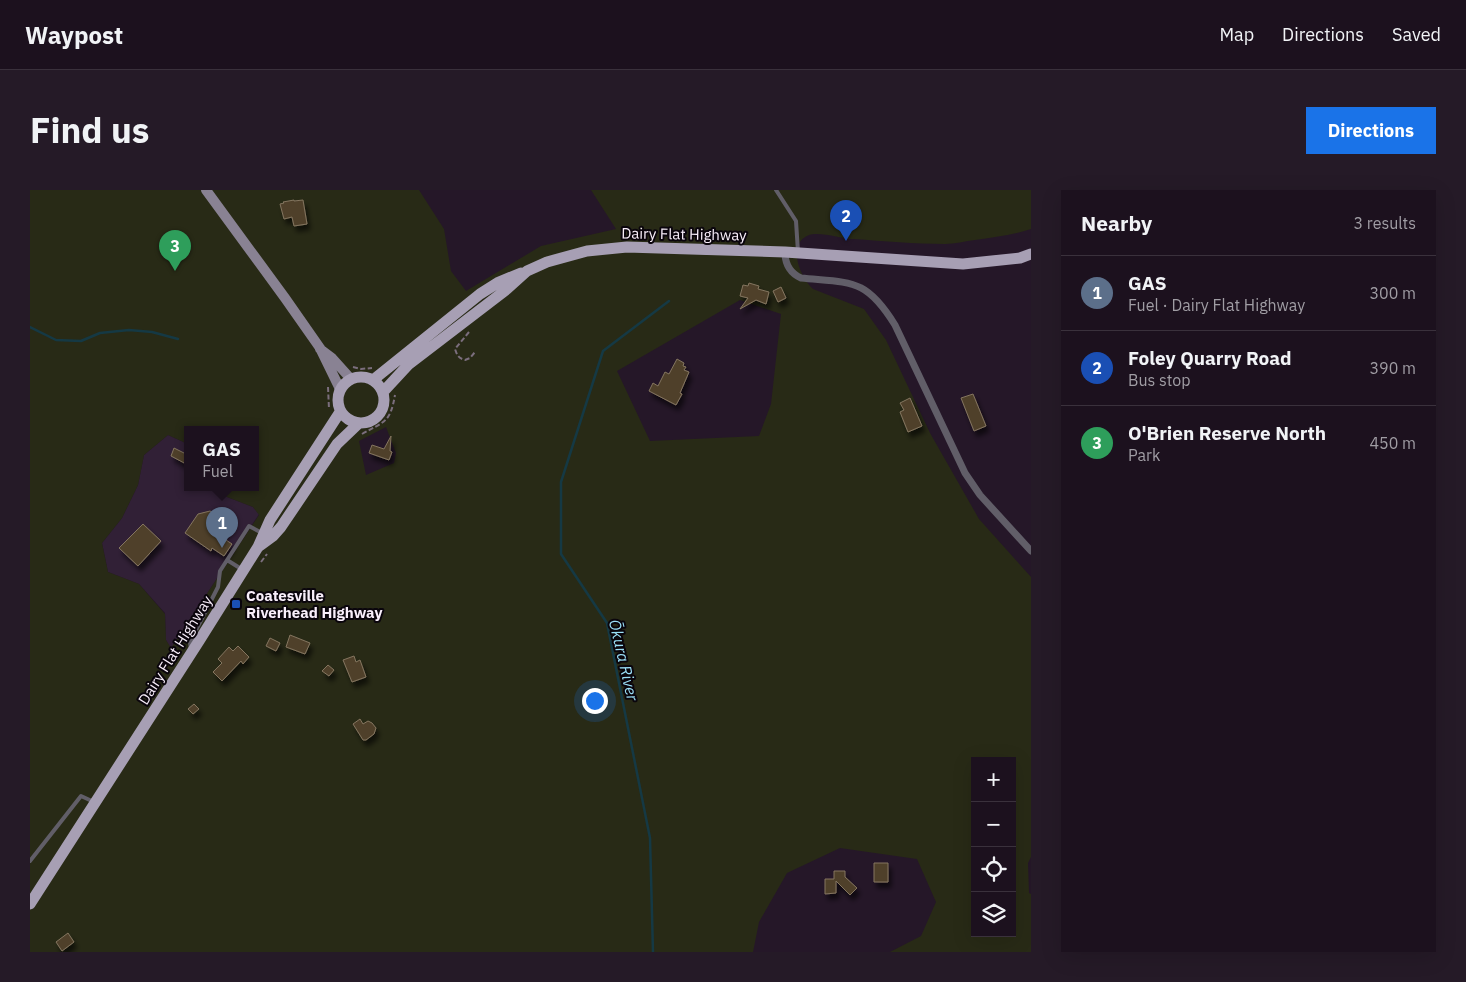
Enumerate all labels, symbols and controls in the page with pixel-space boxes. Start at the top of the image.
text: Waypost [25,19,123,51]
text: Map [1219,23,1254,46]
text: Directions [1282,23,1364,46]
text: Saved [1392,23,1441,46]
text: Find us [30,107,149,153]
button: Directions [1306,107,1436,154]
pin: 2 [830,200,862,241]
text: Nearby [1081,209,1152,237]
text: 3 results [1353,213,1416,233]
street label: Dairy Flat Highway [621,223,747,245]
pin: 3 [159,230,191,271]
text: GAS [1128,271,1167,295]
text: 1 [1092,283,1102,303]
text: 300 m [1369,283,1416,303]
text: Fuel · Dairy Flat Highway [1128,295,1305,315]
text: Foley Quarry Road [1128,346,1292,370]
text: 2 [1092,358,1102,378]
text: 390 m [1369,358,1416,378]
text: Bus stop [1128,370,1191,390]
text: O'Brien Reserve North [1128,421,1326,445]
popup [184,426,259,491]
text: 3 [1092,433,1102,453]
text: 450 m [1369,433,1416,453]
text: GAS [202,437,241,461]
text: Park [1128,445,1160,465]
text: Fuel [202,461,233,481]
pin: 1 [206,507,238,548]
place label: Coatesville Riverhead Highway [246,586,383,622]
street label: Dairy Flat Highway [134,591,217,708]
marker: Coatesville Riverhead Highway [230,598,242,610]
water label: Ōkura River [605,617,643,704]
your location [582,688,608,714]
map controls [971,757,1016,937]
button: + [971,757,1016,802]
button: − [971,802,1016,847]
button: locate [971,847,1016,892]
button: layers [971,892,1016,937]

